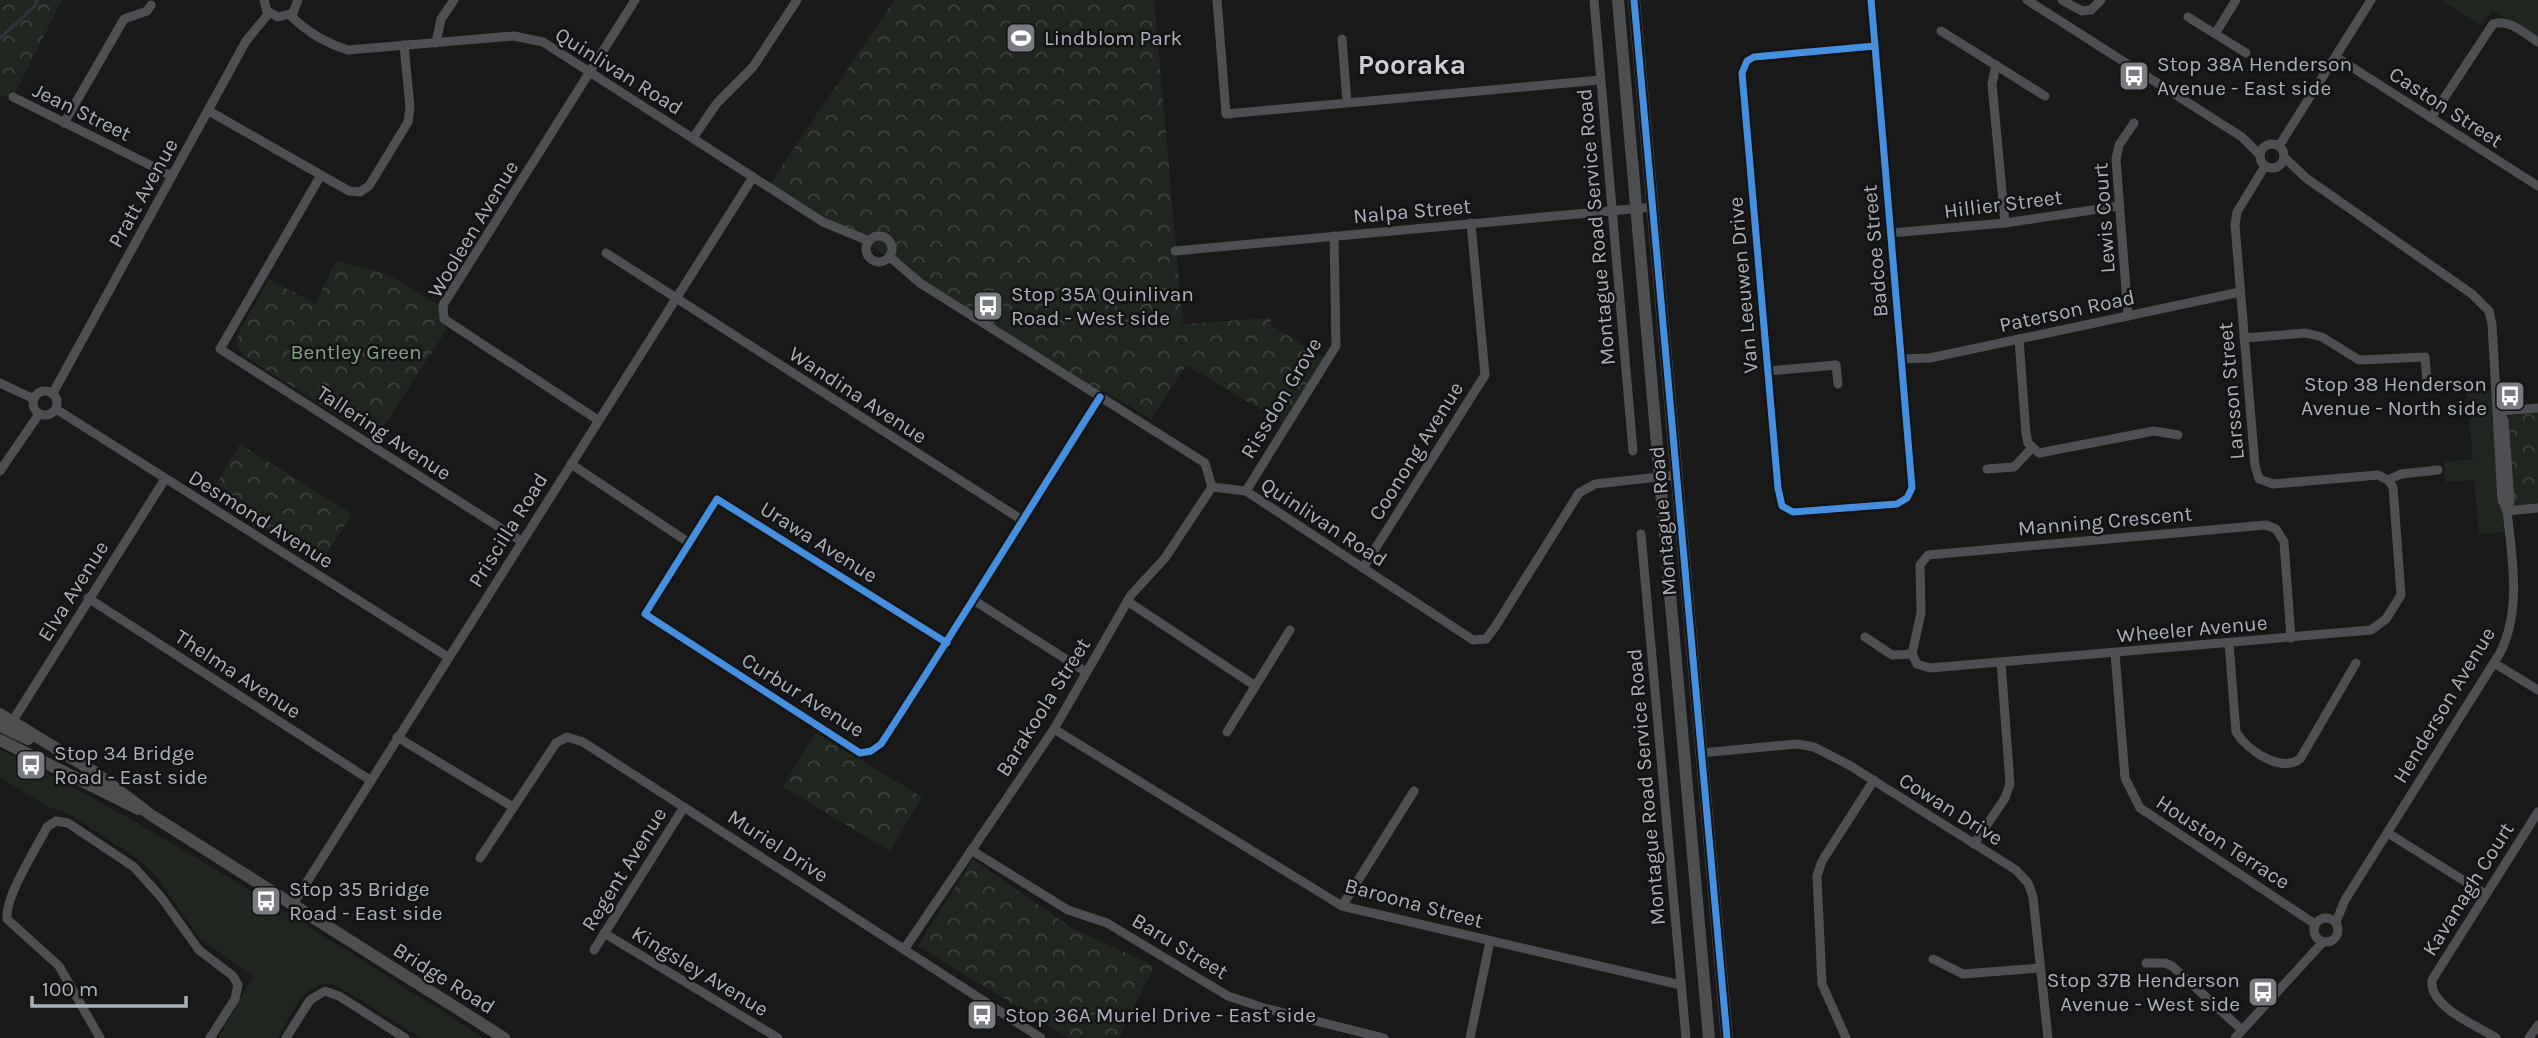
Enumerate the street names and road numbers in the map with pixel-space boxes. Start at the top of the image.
street label: Quinlivan Road [551,22,687,120]
street label: Caston Street [2385,61,2507,153]
street label: Jean Street [29,78,135,146]
street label: Montague Road Service Road [1572,88,1620,366]
street label: Pratt Avenue [103,134,183,252]
street label: Wooleen Avenue [423,156,523,302]
street label: Lewis Court [2088,162,2120,274]
street label: Badcoe Street [1857,184,1893,318]
street label: Hillier Street [1942,185,2064,223]
street label: Nalpa Street [1352,194,1472,228]
street label: Van Leeuwen Drive [1723,196,1763,374]
street label: Paterson Road [1997,285,2137,337]
street label: Larsson Street [2213,321,2249,461]
street label: Rissdon Grove [1236,333,1326,463]
street label: Wandina Avenue [785,342,931,448]
street label: Coonong Avenue [1364,377,1468,525]
street label: Tallering Avenue [312,381,456,485]
street label: Montague Road [1645,445,1681,597]
street label: Desmond Avenue [184,465,338,573]
street label: Priscilla Road [463,468,553,592]
street label: Quinlivan Road [1256,472,1392,572]
street label: Urawa Avenue [756,496,882,588]
street label: Manning Crescent [2017,501,2193,541]
street label: Elva Avenue [33,536,113,646]
street label: Wheeler Avenue [2116,610,2268,648]
street label: Henderson Avenue [2388,623,2500,787]
street label: Thelma Avenue [171,624,305,724]
street label: Barakoola Street [991,633,1095,781]
street label: Curbur Avenue [737,648,869,742]
street label: Montague Road Service Road [1622,648,1670,926]
street label: Cowan Drive [1895,768,2007,850]
street label: Houston Terrace [2152,790,2294,894]
street label: Regent Avenue [576,803,672,935]
street label: Muriel Drive [723,805,833,887]
street label: Kavanagh Court [2417,818,2519,960]
street label: Baroona Street [1342,873,1486,933]
street label: Baru Street [1128,908,1232,984]
street label: Kingsley Avenue [627,921,773,1021]
street label: Bridge Road [389,937,499,1019]

